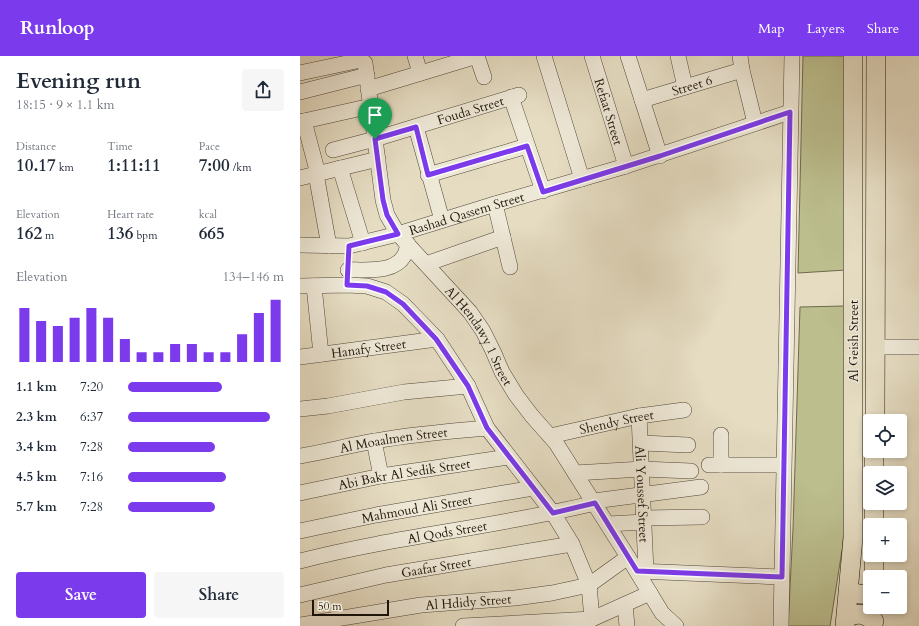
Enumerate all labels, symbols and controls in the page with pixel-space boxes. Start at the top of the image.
text: Runloop [20,15,94,41]
text: Map [758,19,785,38]
text: Layers [807,19,845,38]
text: Share [867,19,899,38]
text: Evening run [16,66,141,96]
button: share [242,69,284,111]
street label: Street 6 [670,71,715,101]
street label: Refaat Street [589,76,627,147]
street label: Fouda Street [435,92,506,130]
text: 18:15 · 9 × 1.1 km [16,96,115,114]
pin [358,98,392,139]
icon: arrive [364,104,386,126]
text: Distance [16,139,56,154]
text: Time [107,139,133,154]
text: Pace [199,139,220,154]
text: 10.17 [16,154,56,177]
text: 1:11:11 [107,154,161,177]
text: 7:00 [199,154,230,177]
text: km [56,160,74,175]
text: /km [230,160,251,175]
street label: Rashad Qassem Street [407,188,526,240]
text: Elevation [16,207,60,222]
text: Heart rate [107,207,154,222]
text: kcal [199,207,217,222]
text: 162 [16,222,42,245]
text: 136 [107,222,133,245]
text: 665 [199,222,225,245]
text: m [42,228,54,243]
text: bpm [133,228,157,243]
text: Elevation [16,268,68,286]
text: 134–146 m [222,268,284,286]
street label: Al Hendawy 1 Street [440,283,516,389]
street label: Al Geish Street [845,300,863,382]
street label: Hanafy Street [330,335,407,363]
text: 1.1 km [16,378,57,396]
text: 7:20 [80,378,103,396]
street label: Shendy Street [578,406,655,439]
text: 2.3 km [16,408,57,426]
text: 6:37 [80,408,103,426]
map controls [863,414,907,614]
button: locate [863,414,907,458]
street label: Al Moaalmen Street [338,423,448,458]
text: 3.4 km [16,438,57,456]
text: 7:28 [80,438,103,456]
street label: Ali Youssef Street [630,445,653,543]
street label: Abi Bakr Al Sedik Street [337,455,472,495]
button: layers [863,466,907,510]
text: 4.5 km [16,468,57,486]
text: 7:16 [80,468,103,486]
street label: Mahmoud Ali Street [360,491,473,528]
text: 5.7 km [16,498,57,516]
text: 7:28 [80,498,103,516]
street label: Al Qods Street [406,517,488,548]
button: + [863,518,907,562]
street label: Gaafar Street [400,553,473,582]
button: − [863,570,907,614]
button: Save [16,572,146,618]
button: Share [154,572,284,618]
street label: Al Hdidy Street [425,590,512,615]
scale bar [312,598,389,617]
text: 50 m [318,599,342,614]

